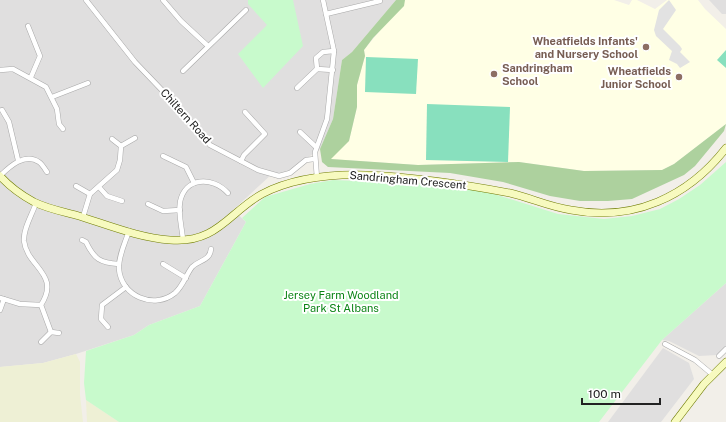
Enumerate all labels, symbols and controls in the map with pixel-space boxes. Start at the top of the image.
place label: Wheatfields Infants' and Nursery School [532,35,638,60]
marker: Wheatfields Infants' and Nursery School [641,42,651,52]
place label: Sandringham School [502,62,573,87]
place label: Wheatfields Junior School [601,65,671,90]
marker: Sandringham School [489,69,499,79]
marker: Wheatfields Junior School [674,72,684,82]
street label: Chiltern Road [158,86,214,146]
street label: Sandringham Crescent [349,169,467,191]
park label: Jersey Farm Woodland Park St Albans [283,289,399,314]
scale bar [582,380,660,406]
text: 100 m [588,387,621,401]

